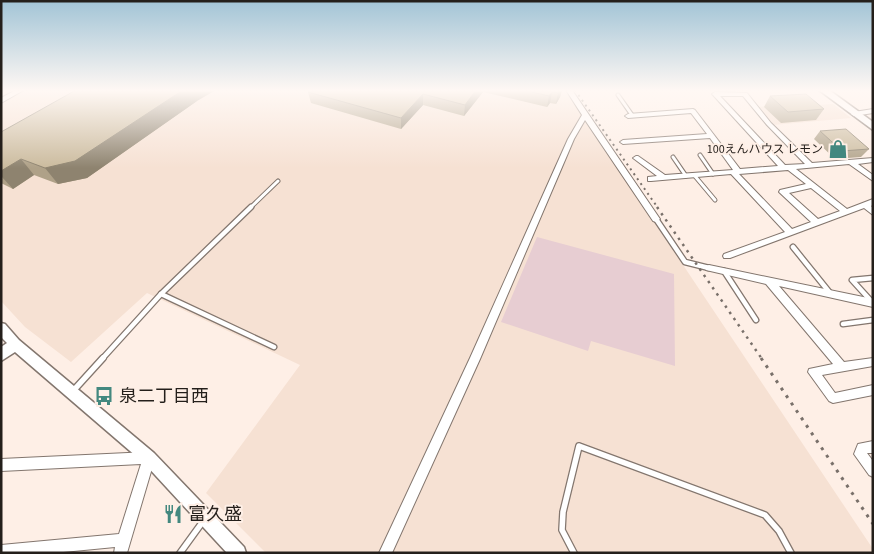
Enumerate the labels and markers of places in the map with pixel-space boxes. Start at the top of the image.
shop icon: 100えんハウス レモン [827,138,849,160]
place label: 100えんハウス レモン [707,141,823,158]
place label: 泉二丁目西 [119,384,209,409]
bus stop icon: 泉二丁目西 [93,385,115,407]
place label: 富久盛 [188,502,242,527]
restaurant icon: 富久盛 [162,503,184,525]

